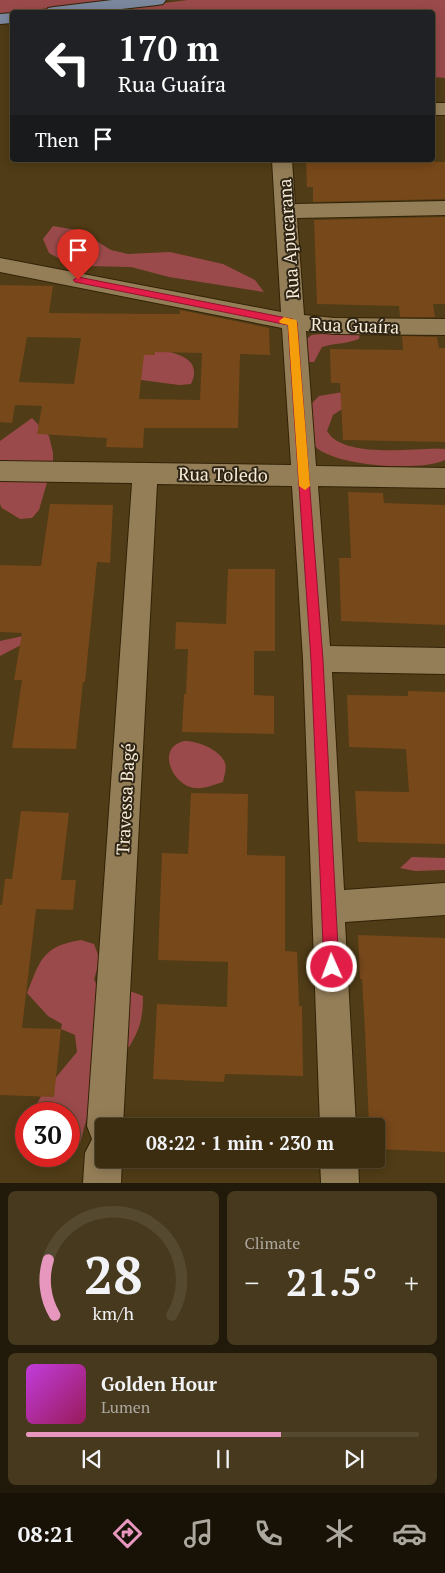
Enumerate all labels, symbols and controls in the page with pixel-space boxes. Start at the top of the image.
text: 170 m [118,25,219,71]
icon: left [35,30,100,95]
text: Rua Guaíra [118,69,226,98]
icon: arrive [89,125,117,153]
text: Then [35,127,79,152]
street label: Rua Apucarana [272,178,304,300]
pin [57,229,99,280]
icon: arrive [64,236,92,264]
street label: Rua Guaíra [310,311,400,339]
street label: Rua Toledo [178,461,268,487]
street label: Travessa Bagé [110,742,140,856]
position arrow [305,940,357,992]
speed limit sign: 30 [15,1102,80,1167]
text: 08:22 · 1 min · 230 m [146,1130,334,1155]
text: Climate [245,1232,300,1254]
text: 28 [84,1240,143,1309]
text: 21.5° [286,1257,377,1307]
text: − [245,1264,259,1301]
text: + [404,1264,419,1301]
text: km/h [93,1301,134,1325]
text: Golden Hour [101,1371,217,1396]
text: Lumen [101,1396,150,1418]
icon: previous [78,1445,106,1473]
icon: pause [209,1445,237,1473]
icon: next [340,1445,368,1473]
icon: directions [110,1516,145,1551]
icon: music [181,1516,216,1551]
icon: phone [251,1516,286,1551]
icon: climate [322,1516,357,1551]
icon: car [392,1516,427,1551]
text: 08:21 [18,1519,75,1548]

